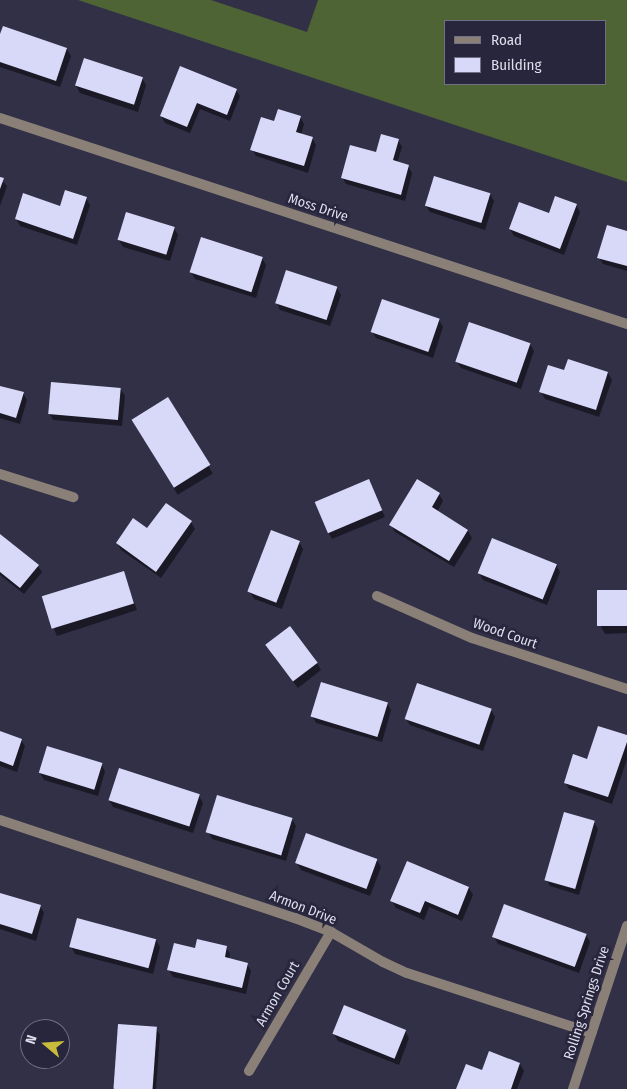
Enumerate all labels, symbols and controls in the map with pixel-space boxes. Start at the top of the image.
legend [444,20,607,85]
text: Road [491,31,522,49]
text: Building [491,56,542,74]
street label: Moss Drive [286,190,350,226]
street label: Wood Court [471,615,539,653]
street label: Armon Drive [267,887,339,929]
street label: Rolling Springs Drive [561,944,613,1062]
street label: Armon Court [253,959,303,1029]
north arrow [20,1019,70,1069]
text: N [22,1033,41,1046]

